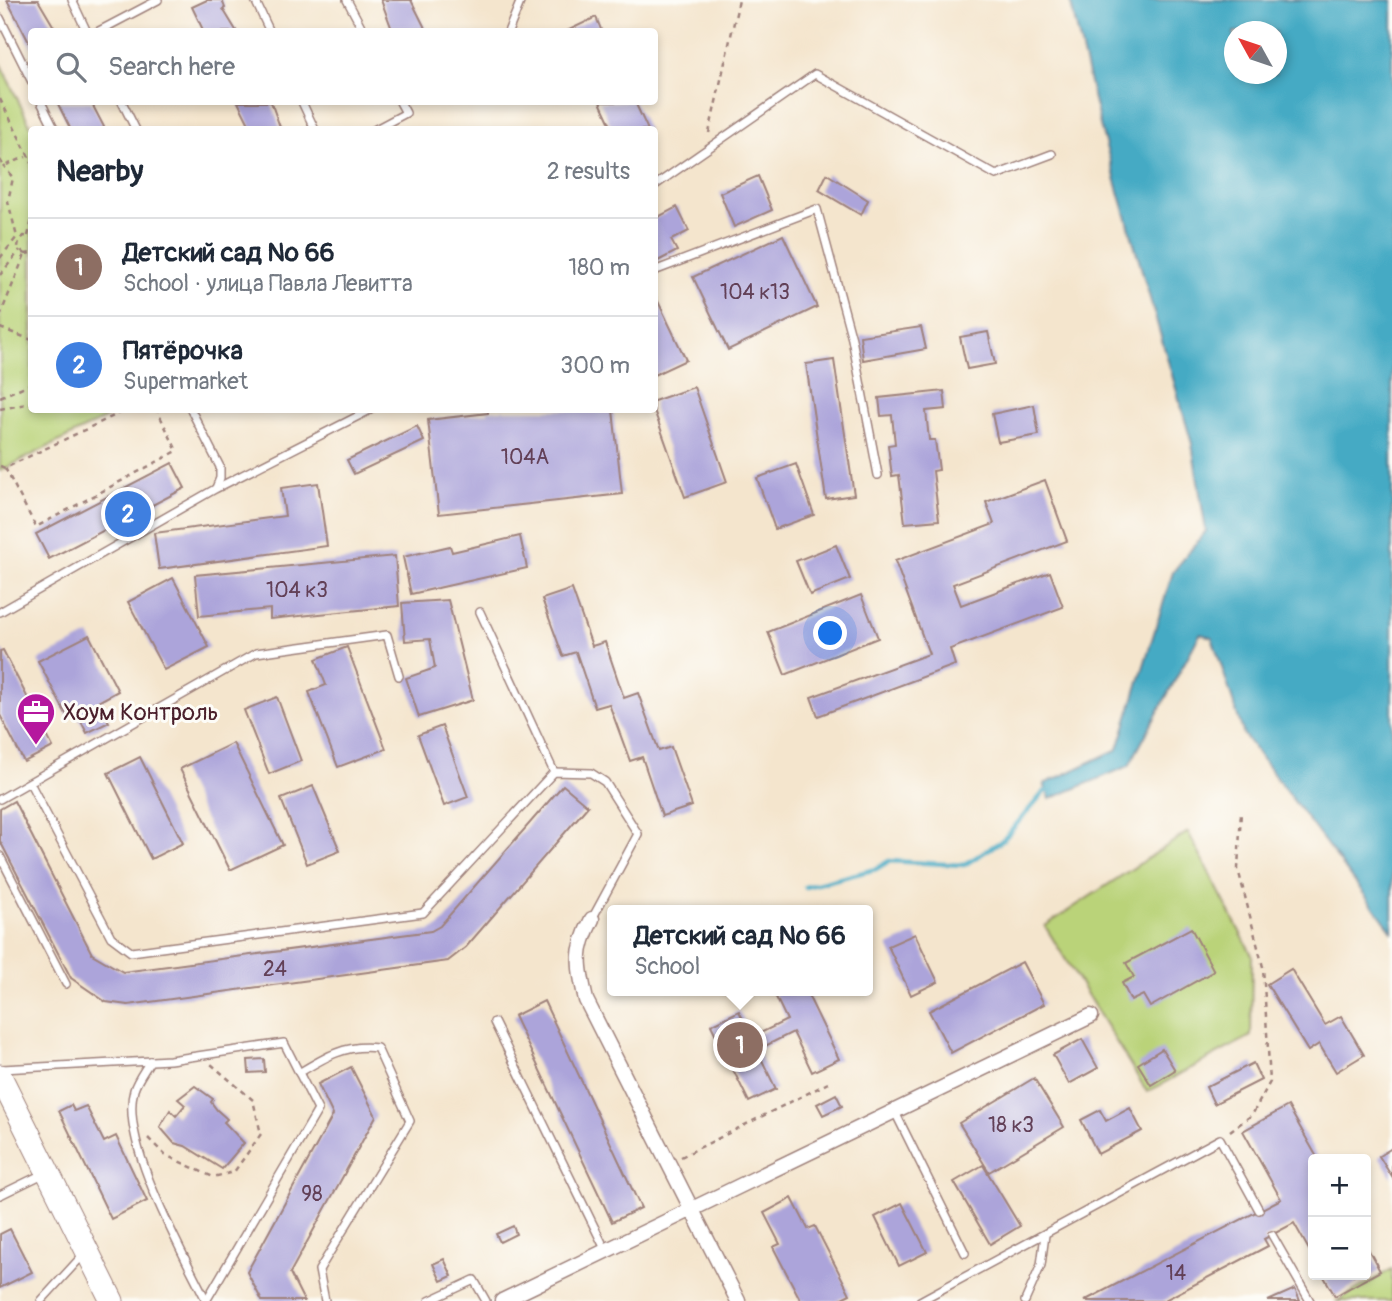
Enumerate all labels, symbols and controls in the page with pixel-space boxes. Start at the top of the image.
north arrow [1224,21,1287,84]
search box [28,28,658,105]
icon: search [52,48,90,86]
text: Search here [108,51,235,83]
text: Nearby [56,153,143,190]
text: 2 results [547,157,630,186]
text: Детский сад № 66 [123,237,335,269]
text: 1 [75,253,84,282]
text: 180 m [568,253,630,282]
text: School · улица Павла Левитта [123,269,413,298]
house number: 104 к13 [720,279,790,306]
text: Пятёрочка [123,335,243,367]
text: 2 [73,351,85,380]
text: 300 m [560,351,630,380]
text: Supermarket [123,367,248,396]
house number: 104А [501,444,549,471]
pin: 2 [105,488,151,540]
house number: 104 к3 [266,577,328,604]
your location [813,616,847,650]
office icon: Хоум Контроль [15,691,57,746]
place label: Хоум Контроль [63,698,219,727]
popup [607,905,873,996]
text: Детский сад № 66 [634,920,846,952]
text: School [634,952,700,981]
house number: 24 [263,956,287,983]
pin: 1 [717,1019,763,1071]
house number: 18 к3 [988,1112,1034,1139]
map controls [1308,1154,1371,1280]
button: + [1308,1154,1371,1217]
house number: 98 [301,1181,323,1208]
button: − [1308,1217,1371,1280]
house number: 14 [1166,1260,1186,1287]

